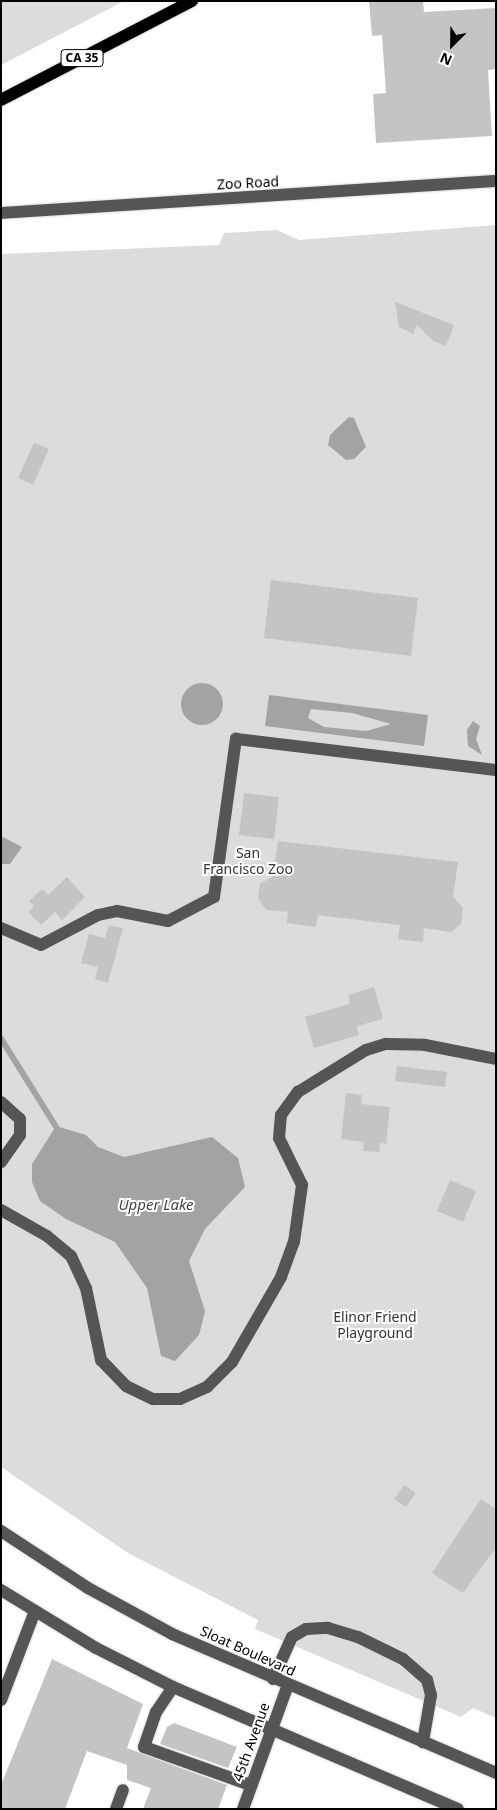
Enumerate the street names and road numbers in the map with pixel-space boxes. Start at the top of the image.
road number: CA 35 [59,48,104,68]
street label: Zoo Road [216,173,280,193]
street label: Sloat Boulevard [198,1622,298,1680]
street label: 45th Avenue [229,1700,273,1784]

